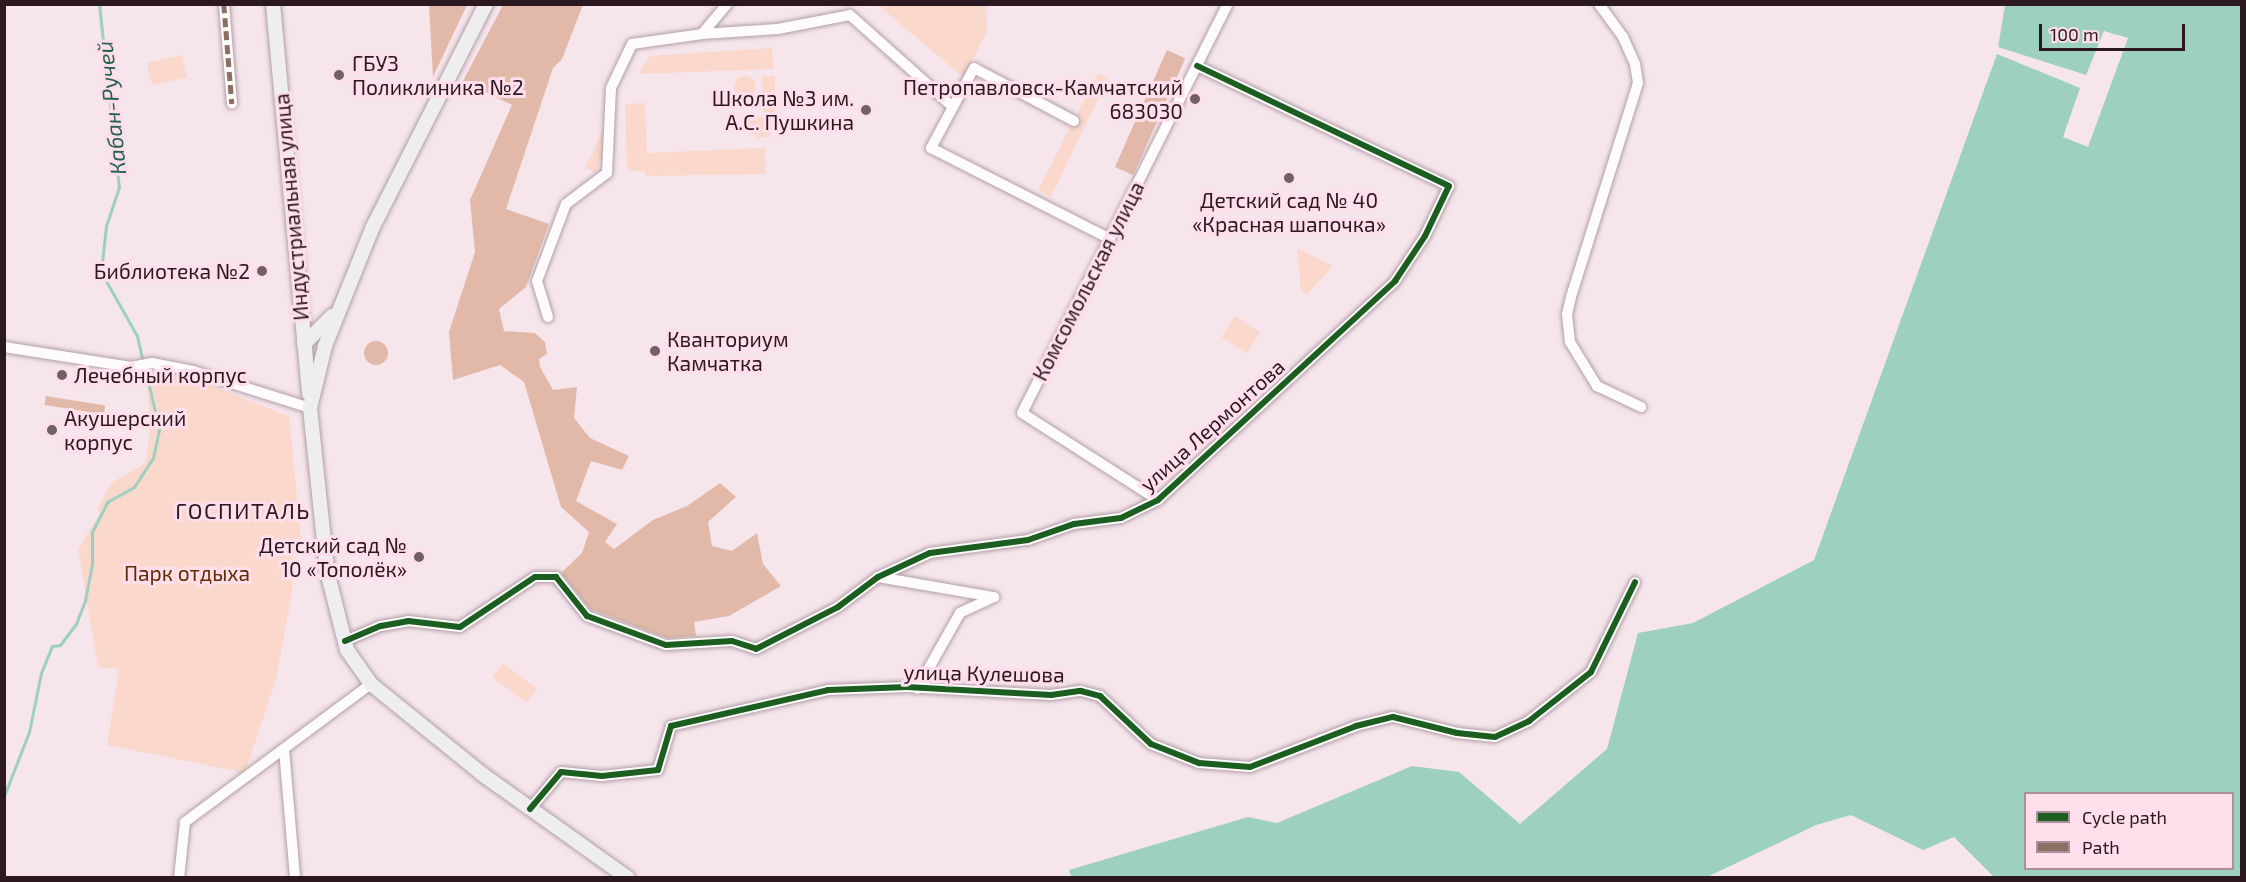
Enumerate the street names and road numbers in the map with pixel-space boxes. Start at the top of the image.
street label: Индустриальная улица [269,92,313,322]
street label: Комсомольская улица [1027,177,1149,385]
street label: улица Лермонтова [1135,353,1289,497]
street label: улица Кулешова [903,659,1065,687]

